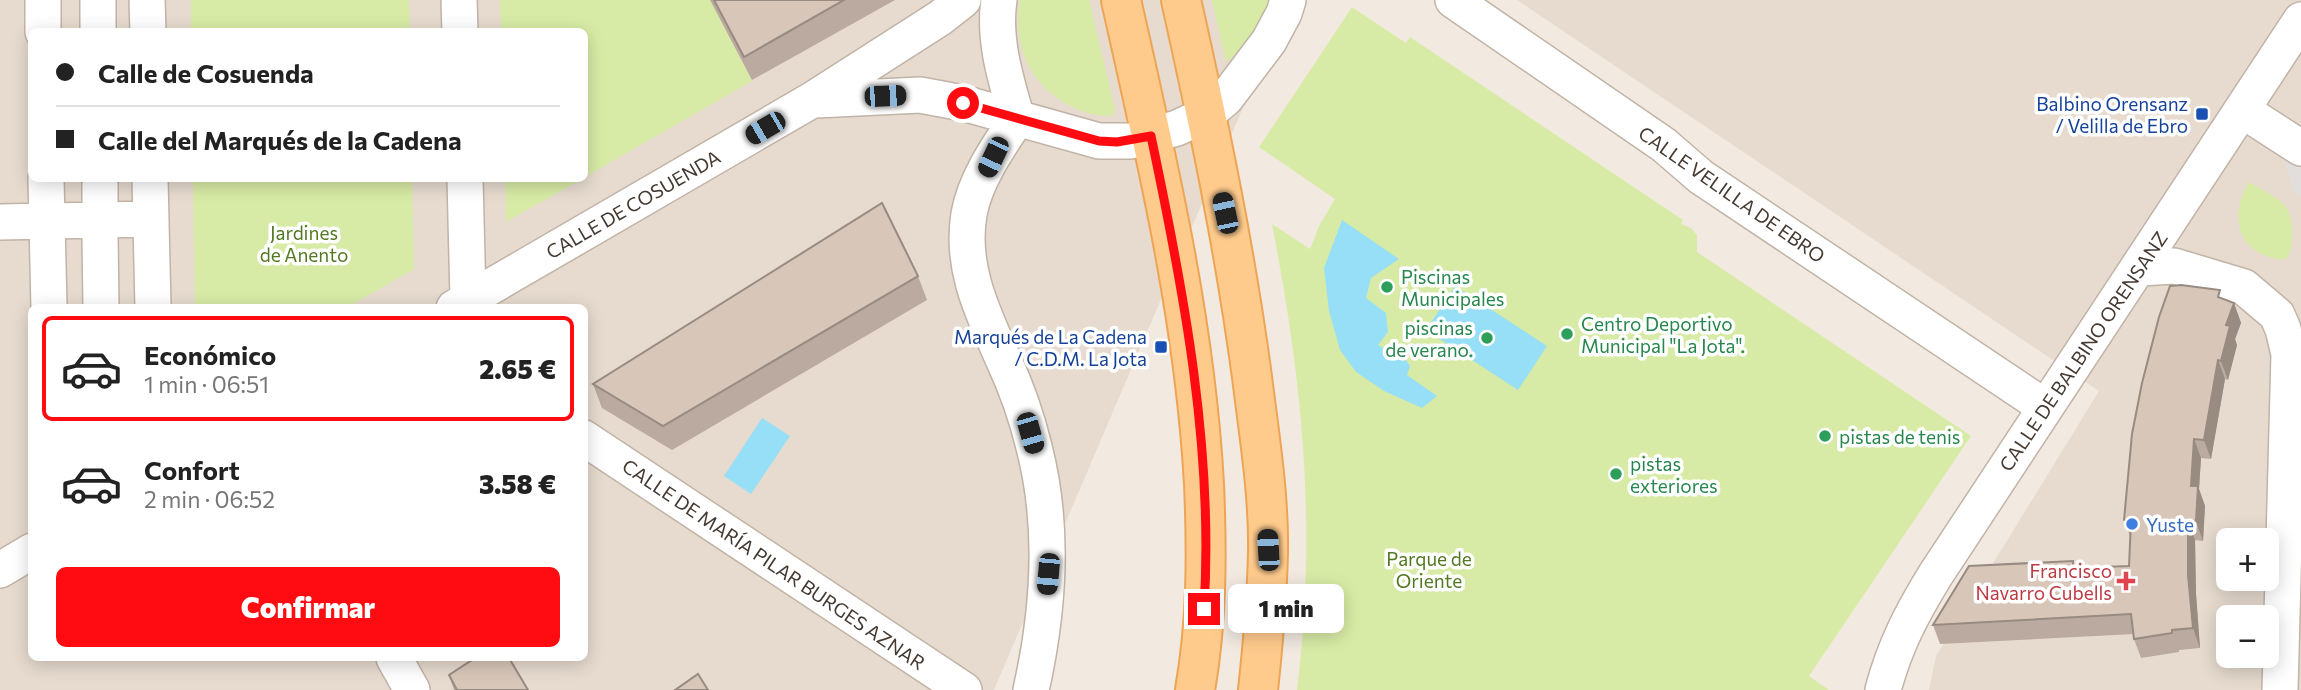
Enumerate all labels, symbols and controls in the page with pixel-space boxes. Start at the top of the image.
text: Calle de Cosuenda [98,57,314,88]
car [864,85,907,107]
route start [947,87,979,119]
place label: Balbino Orensanz / Velilla de Ebro [2036,92,2188,137]
marker: Balbino Orensanz / Velilla de Ebro [2194,106,2210,122]
car [742,108,789,148]
street label: CALLE VELILLA DE EBRO [1634,121,1830,267]
text: Calle del Marqués de la Cadena [98,124,462,155]
car [975,134,1012,180]
street label: CALLE DE COSUENDA [542,145,724,263]
car [1211,190,1240,236]
park label: Jardines de Anento [260,221,348,266]
street label: CALLE DE BALBINO ORENSANZ [1994,227,2172,475]
place label: Piscinas Municipales [1401,265,1504,310]
marker: Piscinas Municipales [1379,279,1395,295]
place label: Centro Deportivo Municipal "La Jota". [1581,312,1745,357]
place label: piscinas de verano. [1385,316,1473,361]
place label: Marqués de La Cadena / C.D.M. La Jota [954,325,1147,370]
marker: Centro Deportivo Municipal "La Jota". [1559,326,1575,342]
marker: piscinas de verano. [1479,330,1495,346]
icon: car [60,337,123,400]
text: Económico [144,339,276,370]
marker: Marqués de La Cadena / C.D.M. La Jota [1153,339,1169,355]
text: 2.65 € [479,353,556,384]
text: 1 min · 06:51 [144,370,269,398]
car [1015,410,1046,456]
place label: pistas de tenis [1839,425,1960,448]
marker: pistas de tenis [1817,428,1833,444]
icon: car [60,452,123,515]
place label: pistas exteriores [1630,452,1718,497]
text: Confort [144,454,240,485]
street label: CALLE DE MARÍA PILAR BURGES AZNAR [618,454,930,674]
marker: pistas exteriores [1608,466,1624,482]
text: 3.58 € [479,468,556,499]
text: 2 min · 06:52 [144,485,275,513]
place label: Yuste [2146,513,2194,536]
marker: Yuste [2124,516,2140,532]
car [1257,528,1280,572]
map controls [2216,528,2279,668]
button: + [2216,528,2279,591]
park label: Parque de Oriente [1386,547,1472,592]
car [1036,552,1061,596]
place label: Francisco Navarro Cubells [1975,559,2112,604]
button: Confirmar [56,567,560,647]
marker: Francisco Navarro Cubells [2118,573,2134,589]
callout: 1 min [1228,584,1344,634]
route end [1188,593,1220,625]
text: 1 min [1258,594,1314,622]
button: − [2216,605,2279,668]

